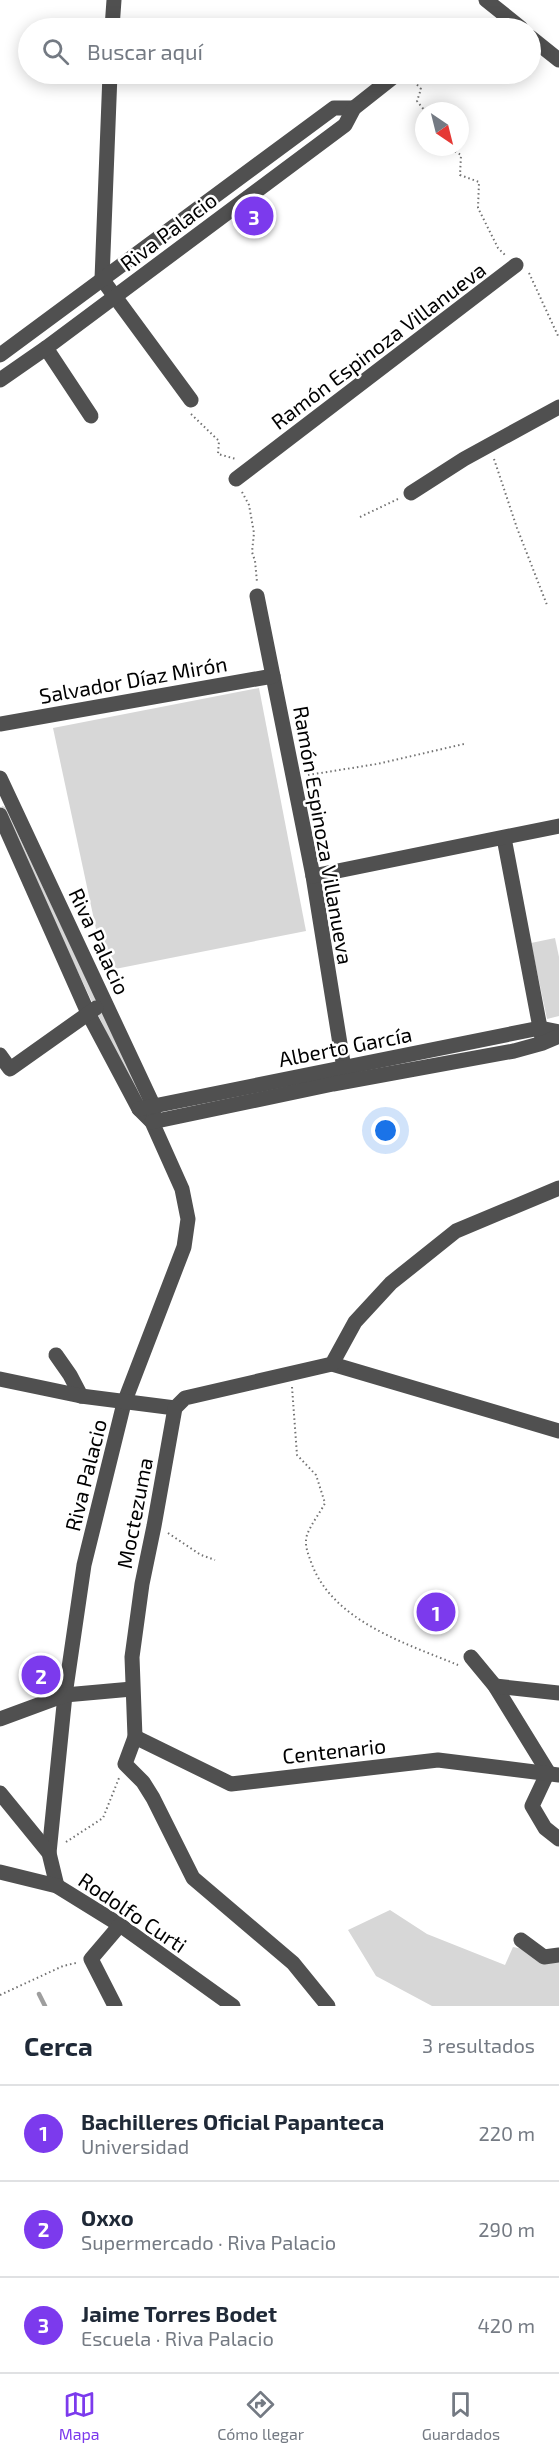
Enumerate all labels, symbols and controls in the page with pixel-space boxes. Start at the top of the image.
search box [18,18,541,84]
icon: search [39,35,72,68]
text: Buscar aquí [87,38,203,64]
north arrow [415,102,469,156]
street label: Riva Palacio [115,187,221,275]
pin: 3 [234,194,274,238]
street label: Ramón Espinoza Villanueva [266,256,490,434]
street label: Salvador Díaz Mirón [37,650,229,708]
street label: Ramón Espinoza Villanueva [289,704,359,966]
street label: Riva Palacio [64,884,136,998]
street label: Alberto García [276,1021,414,1071]
your location [371,1116,400,1145]
street label: Riva Palacio [59,1416,111,1534]
street label: Moctezuma [111,1455,157,1571]
pin: 1 [416,1590,456,1634]
pin: 2 [22,1652,60,1698]
street label: Centenario [281,1732,387,1768]
street label: Rodolfo Curti [74,1867,192,1957]
text: Cerca [24,2030,93,2061]
text: 3 resultados [422,2033,535,2057]
text: Bachilleres Oficial Papanteca [81,2108,384,2134]
text: 1 [39,2121,48,2145]
text: 220 m [478,2121,535,2145]
text: Universidad [81,2134,189,2158]
text: Oxxo [81,2204,134,2230]
text: 2 [38,2217,49,2241]
text: 290 m [478,2217,535,2241]
text: Supermercado · Riva Palacio [81,2230,336,2254]
text: Jaime Torres Bodet [81,2300,277,2326]
text: 3 [38,2313,49,2337]
text: 420 m [477,2313,535,2337]
text: Escuela · Riva Palacio [81,2326,274,2350]
tab: Mapa [59,2388,100,2443]
tab: Cómo llegar [217,2388,304,2443]
tab: Guardados [422,2388,500,2443]

